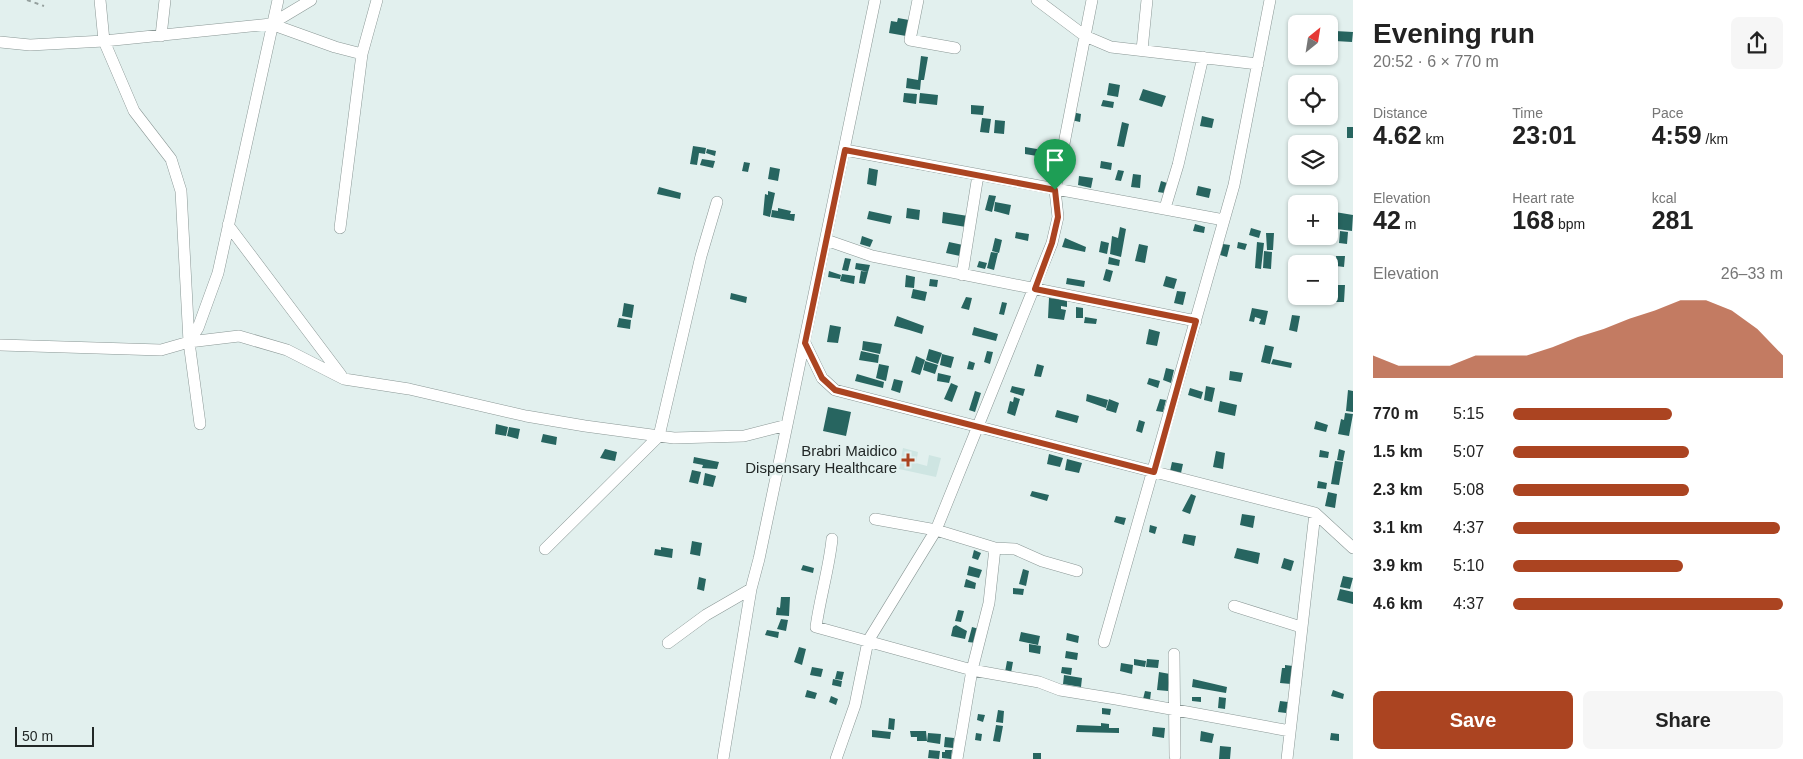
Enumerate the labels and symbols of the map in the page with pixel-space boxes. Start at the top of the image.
north arrow [1288,15,1338,65]
pin [1034,139,1076,190]
place label: Brabri Maidico Dispensary Healthcare [745,442,897,476]
marker: Brabri Maidico Dispensary Healthcare [901,453,915,467]
scale bar [15,724,94,747]

